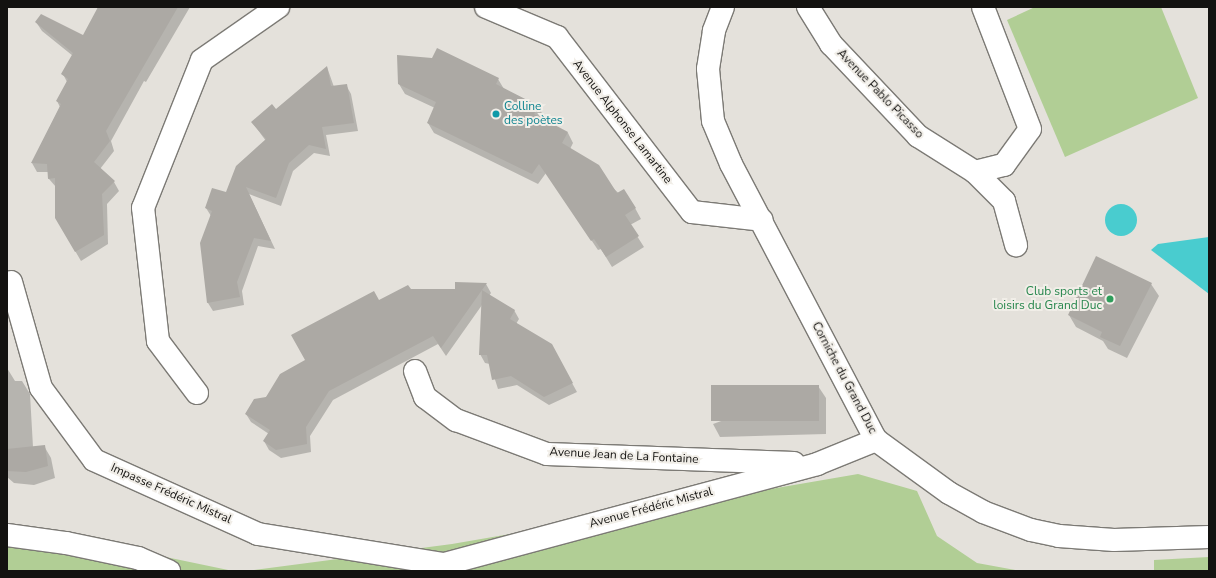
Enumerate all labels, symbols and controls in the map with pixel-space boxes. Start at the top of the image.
street label: Avenue Pablo Picasso [834,46,926,142]
street label: Avenue Alphonse Lamartine [569,57,675,187]
place label: Colline des poètes [504,100,563,128]
marker: Colline des poètes [491,109,501,119]
place label: Club sports et loisirs du Grand Duc [993,285,1102,313]
marker: Club sports et loisirs du Grand Duc [1105,294,1115,304]
street label: Corniche du Grand Duc [808,320,880,436]
street label: Avenue Jean de La Fontaine [549,445,699,467]
street label: Impasse Frédéric Mistral [108,461,234,527]
street label: Avenue Frédéric Mistral [588,485,714,531]

